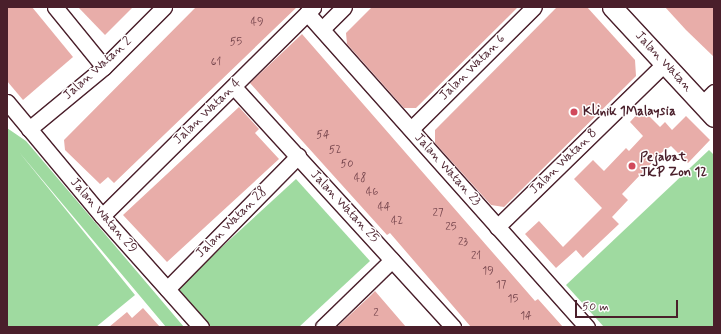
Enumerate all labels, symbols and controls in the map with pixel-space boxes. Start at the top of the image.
house number: 49 [251,15,263,29]
street label: Jalan Watan [631,29,695,95]
street label: Jalan Watan 6 [437,32,509,104]
street label: Jalan Watan 2 [61,34,135,104]
house number: 55 [230,35,242,49]
house number: 61 [211,55,221,69]
street label: Jalan Watan 4 [171,76,245,148]
place label: Klinik 1Malaysia [583,104,676,120]
marker: Klinik 1Malaysia [568,106,580,118]
street label: Jalan Watan 8 [527,126,601,198]
house number: 54 [316,128,330,142]
street label: Jalan Watan 23 [410,131,484,209]
house number: 52 [329,143,341,157]
place label: Pejabat JKP Zon 12 [640,151,707,182]
house number: 50 [341,157,353,171]
marker: Pejabat JKP Zon 12 [627,161,637,171]
street label: Jalan Watan 25 [307,168,381,246]
house number: 48 [354,171,366,185]
street label: Jalan Watan 29 [66,175,140,257]
street label: Jalan Watan 28 [193,184,271,262]
house number: 46 [366,185,378,199]
house number: 44 [377,200,391,214]
house number: 27 [433,206,443,220]
house number: 42 [391,214,403,228]
house number: 25 [445,220,457,234]
house number: 23 [458,235,468,249]
house number: 21 [471,249,481,263]
house number: 19 [482,264,494,278]
house number: 17 [496,278,506,292]
house number: 15 [508,292,518,306]
scale bar [577,292,680,318]
text: 50 m [582,299,609,315]
house number: 2 [373,306,379,320]
house number: 14 [520,309,532,323]

